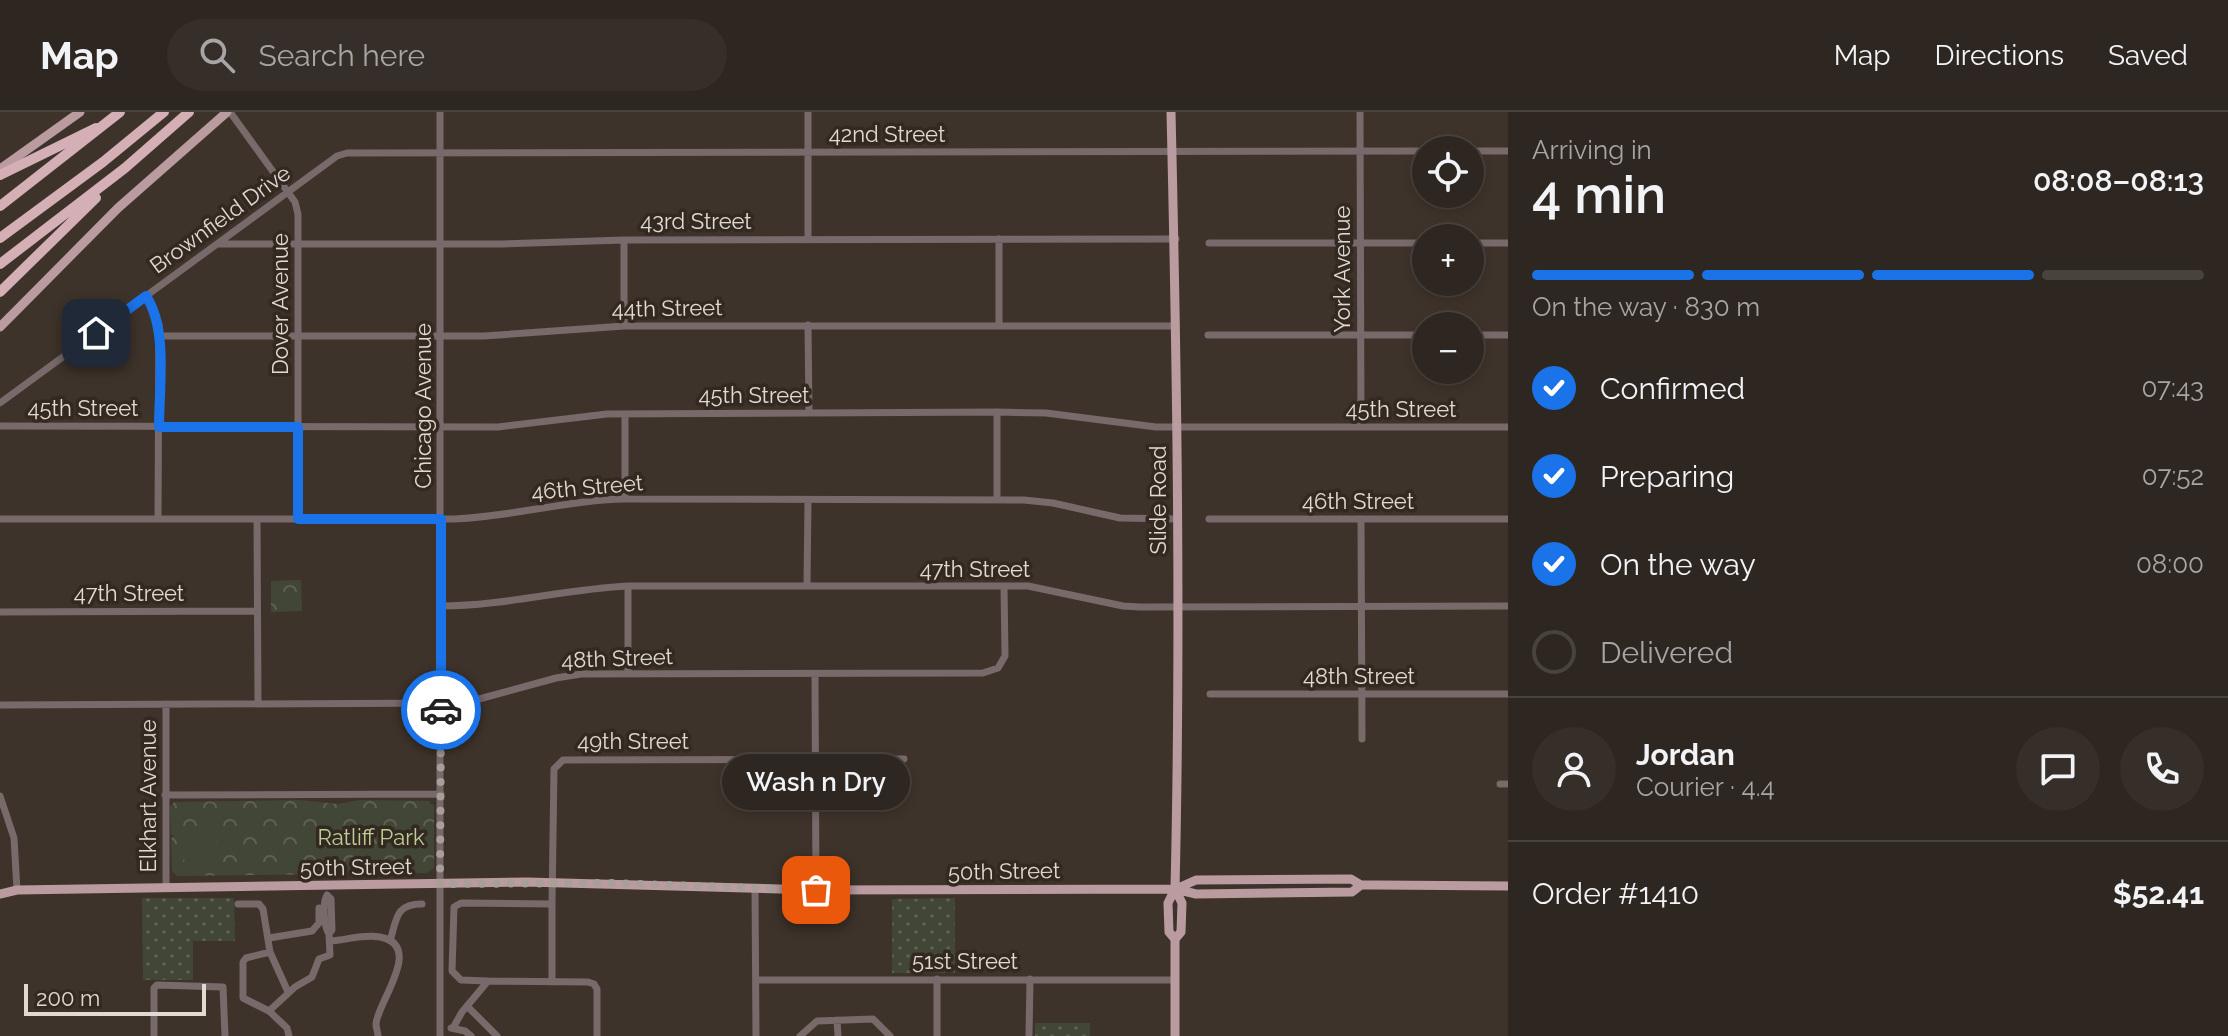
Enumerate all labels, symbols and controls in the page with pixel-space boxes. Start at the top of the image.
search box [167,19,727,91]
text: Map [40,33,119,78]
icon: search [195,33,239,77]
text: Search here [259,38,425,73]
text: Map [1834,39,1891,72]
text: Directions [1935,39,2064,72]
text: Saved [2108,39,2188,72]
street label: 42nd Street [829,121,946,147]
text: Arriving in [1532,135,1652,165]
map controls [1412,136,1484,384]
button: locate [1412,136,1484,208]
street label: Brownfield Drive [145,159,295,279]
text: 08:08–08:13 [2033,163,2204,198]
text: 4 min [1532,164,1666,225]
street label: York Avenue [1329,205,1355,332]
street label: 43rd Street [640,208,752,234]
button: + [1412,224,1484,296]
street label: Dover Avenue [267,233,293,375]
text: On the way · 830 m [1532,292,1760,322]
street label: 44th Street [611,294,723,322]
pin [62,299,130,367]
icon: home [74,311,118,355]
button: − [1412,312,1484,384]
street label: Chicago Avenue [410,323,436,489]
icon: check [1532,366,1576,410]
text: Confirmed [1600,371,1745,406]
text: 07:43 [2141,373,2204,403]
street label: 45th Street [699,382,810,408]
street label: 45th Street [28,395,139,421]
street label: 45th Street [1346,396,1457,422]
street label: Slide Road [1145,445,1171,555]
icon: check [1532,454,1576,498]
text: Preparing [1600,459,1734,494]
text: 07:52 [2142,461,2204,491]
street label: 46th Street [530,469,645,505]
street label: 46th Street [1302,488,1415,514]
icon: check [1532,542,1576,586]
text: On the way [1600,547,1756,582]
text: 08:00 [2136,549,2204,579]
street label: 47th Street [920,556,1031,582]
street label: 47th Street [74,580,185,606]
text: Delivered [1600,635,1733,670]
street label: 48th Street [561,643,674,673]
street label: 48th Street [1303,663,1416,689]
courier [401,670,481,750]
icon: car [419,688,463,732]
street label: Elkhart Avenue [135,719,161,873]
button: person [1532,727,1616,811]
button: chat [2016,727,2100,811]
button: phone [2120,727,2204,811]
street label: 49th Street [577,728,689,754]
text: Jordan [1636,737,1735,772]
callout: Wash n Dry [722,754,910,810]
text: Wash n Dry [746,767,886,797]
text: Courier · 4.4 [1636,772,1775,802]
park label: Ratliff Park [317,824,425,850]
street label: 50th Street [300,853,413,881]
pin [782,856,850,924]
street label: 50th Street [948,857,1061,885]
icon: bag [794,868,838,912]
text: Order #1410 [1532,876,1699,911]
text: $52.41 [2113,876,2204,911]
street label: 51st Street [912,948,1019,974]
scale bar [24,980,206,1016]
text: 200 m [36,985,100,1011]

